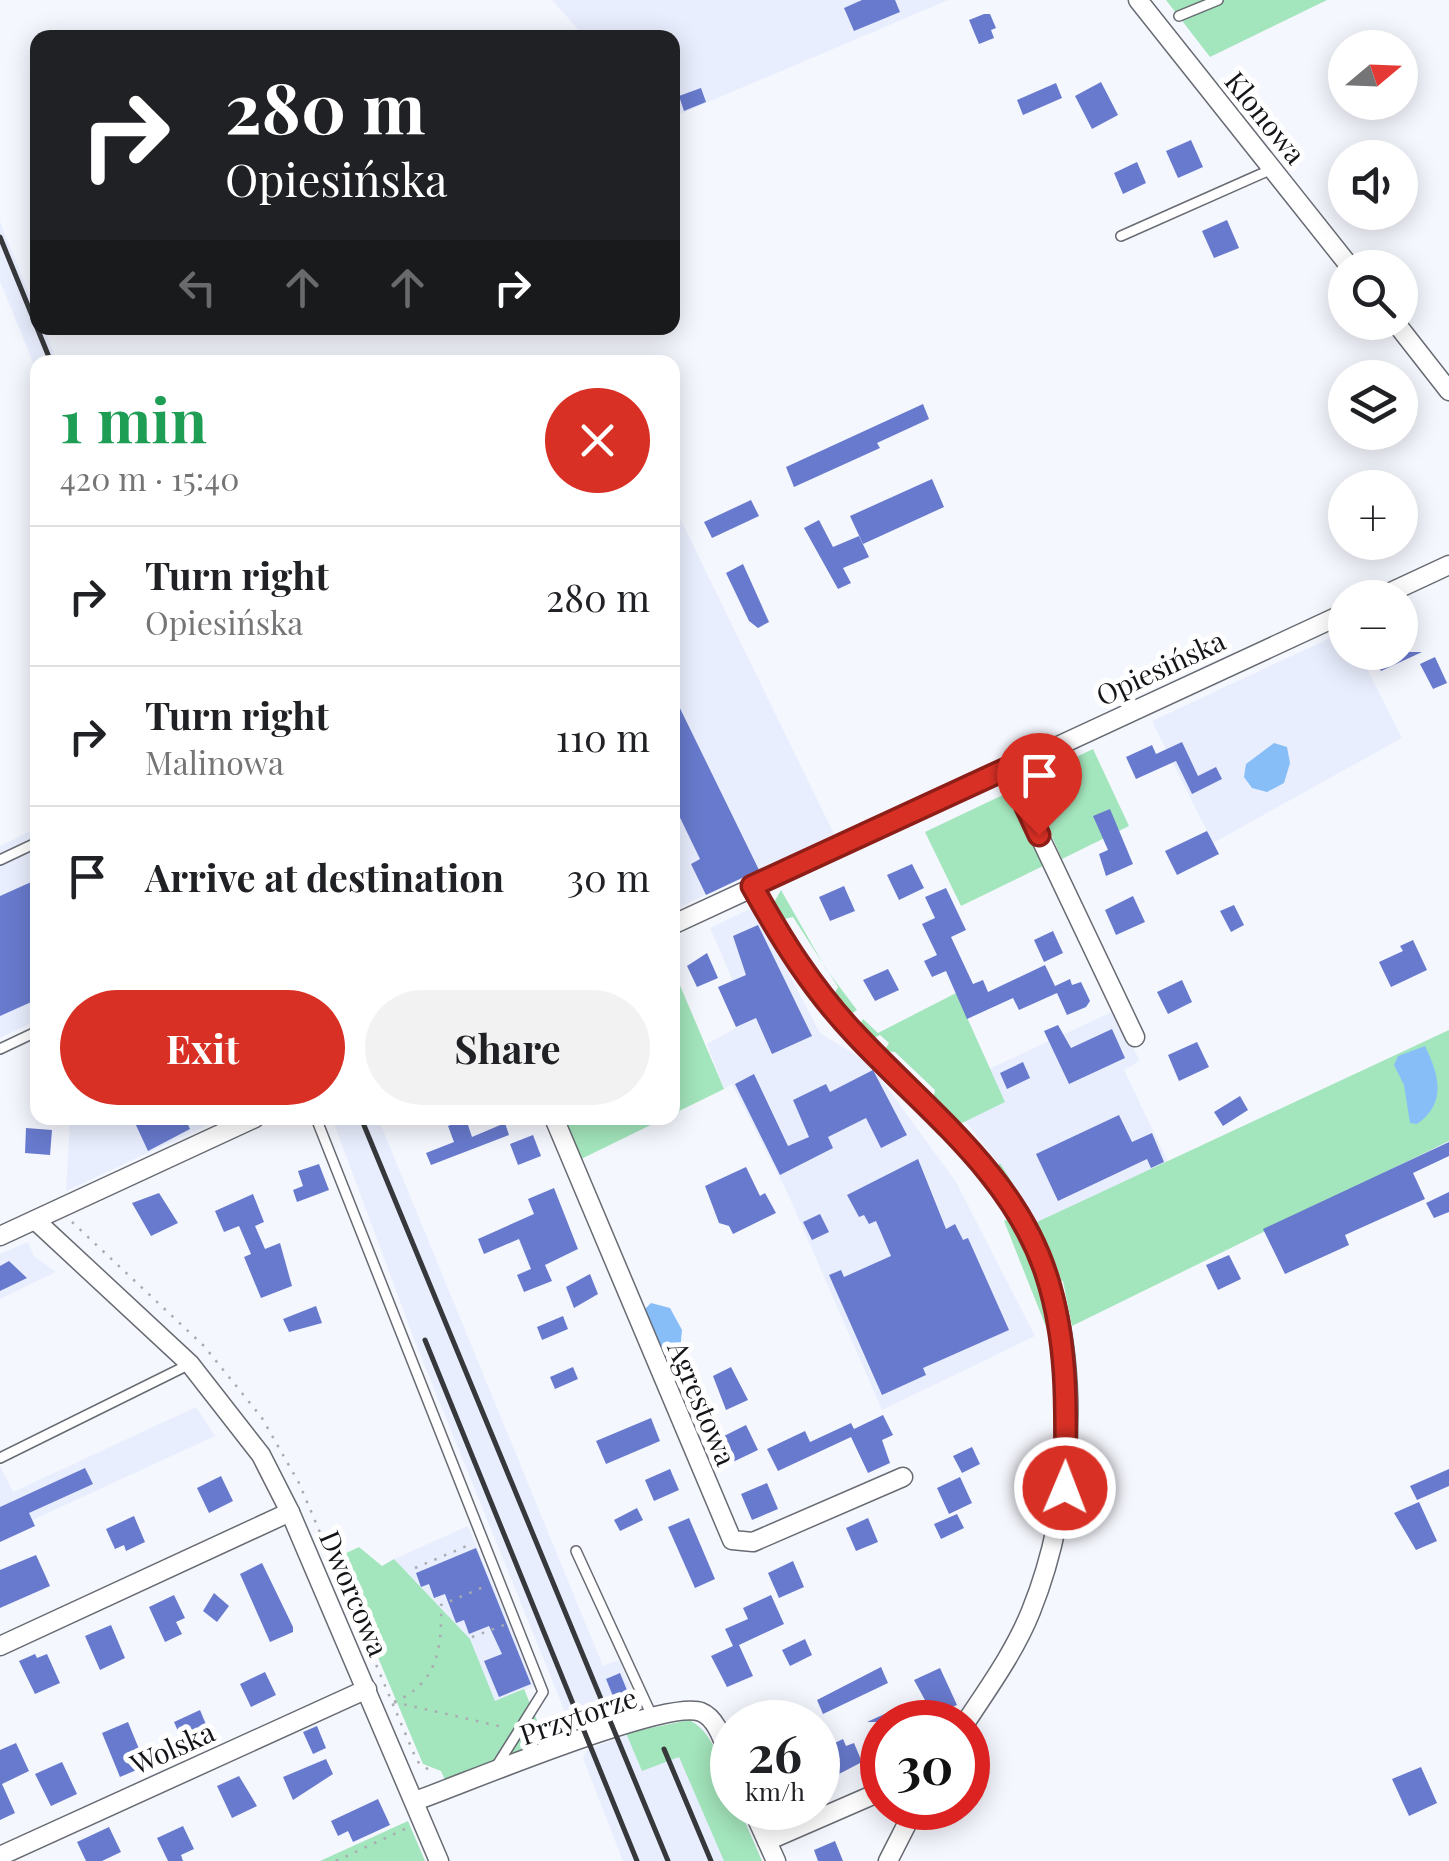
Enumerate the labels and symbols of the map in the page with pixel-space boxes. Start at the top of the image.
north arrow [1328,30,1418,120]
street label: Klonowa [1217,63,1315,171]
street label: Opiesińska [1089,621,1231,713]
pin [997,733,1082,836]
street label: Agrestowa [660,1334,746,1471]
position arrow [1013,1436,1117,1540]
street label: Dworcowa [312,1525,398,1661]
street label: Przytorze [515,1678,641,1752]
speed limit sign: 30 [860,1700,990,1830]
street label: Wolska [123,1712,220,1782]

